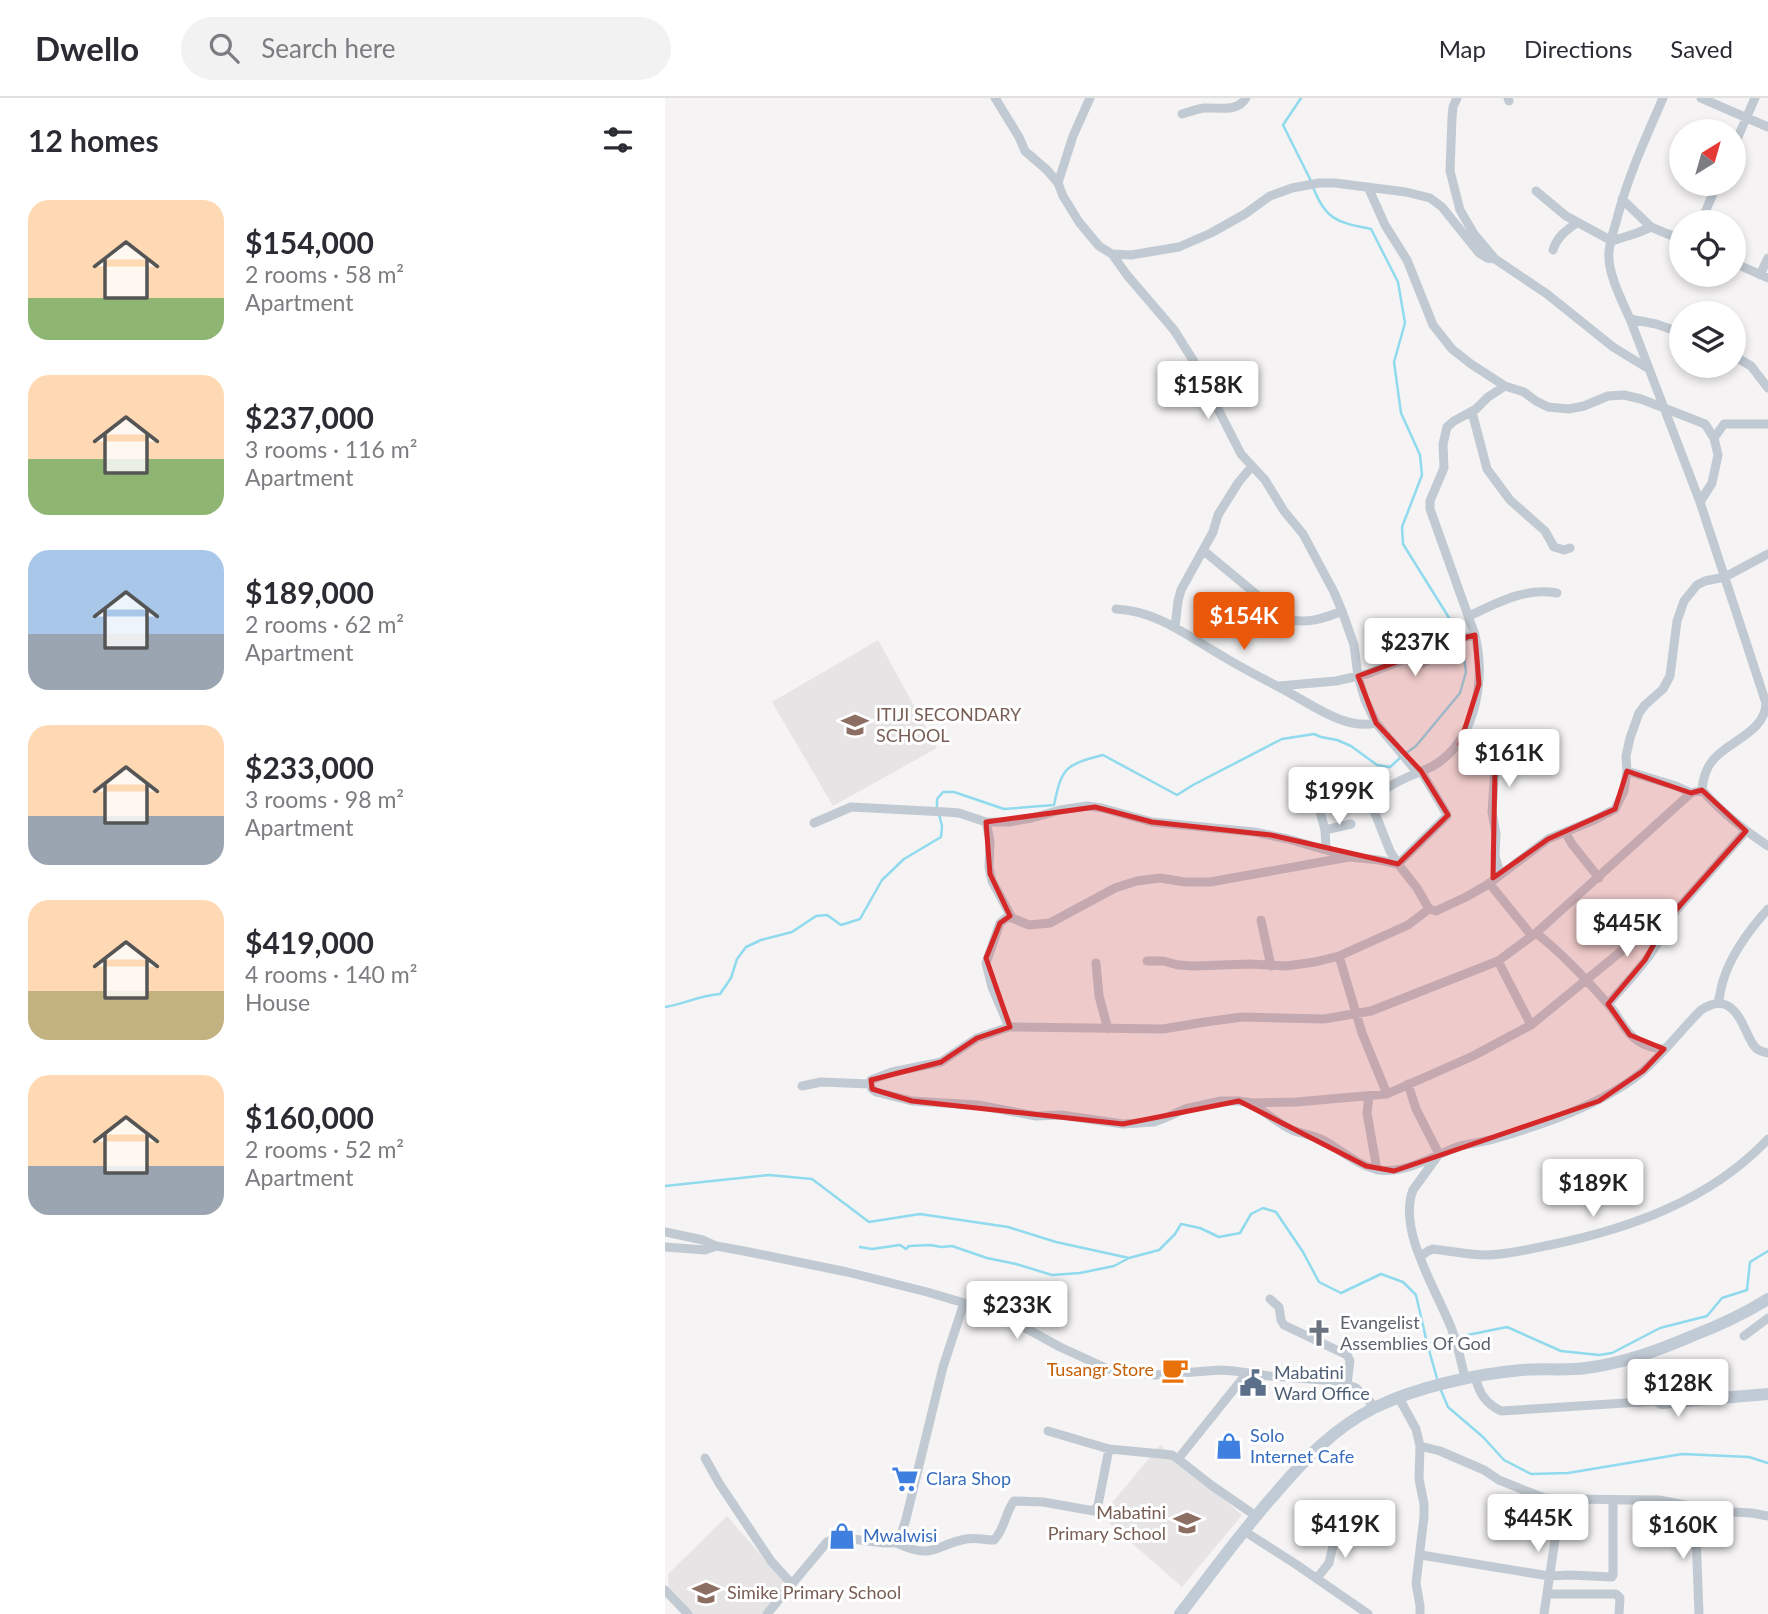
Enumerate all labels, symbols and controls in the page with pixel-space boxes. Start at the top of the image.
search box [181,17,671,80]
text: Dwello [35,28,139,68]
icon: search [205,29,243,67]
text: Search here [261,32,395,64]
text: Map [1439,34,1486,63]
text: Directions [1524,34,1632,63]
text: Saved [1670,34,1733,63]
north arrow [1669,119,1747,196]
map controls [1669,119,1746,378]
icon: filters [599,121,637,159]
text: 12 homes [28,122,159,158]
button: locate [1669,210,1746,287]
text: $154,000 [245,224,374,260]
icon: home [84,228,168,312]
text: 2 rooms · 58 m² [245,260,404,288]
text: Apartment [245,288,353,316]
button: layers [1669,301,1746,378]
pin: $158K [1159,362,1257,421]
text: $158K [1173,370,1243,398]
text: $237,000 [245,399,374,435]
icon: home [84,403,168,487]
text: 3 rooms · 116 m² [245,435,417,463]
text: Apartment [245,463,353,491]
text: $189,000 [245,574,374,610]
icon: home [84,578,168,662]
pin: $154K [1195,592,1293,652]
text: $154K [1209,601,1279,629]
text: 2 rooms · 62 m² [245,610,404,638]
pin: $237K [1366,618,1464,678]
text: $237K [1380,627,1450,655]
text: Apartment [245,638,353,666]
place label: ITIJI SECONDARY SCHOOL [876,703,1022,746]
school or university icon: ITIJI SECONDARY SCHOOL [840,710,870,740]
pin: $161K [1460,730,1558,789]
text: $161K [1474,738,1544,766]
text: $233,000 [245,749,374,785]
icon: home [84,753,168,837]
pin: $199K [1290,768,1388,827]
text: $199K [1304,776,1374,804]
text: 3 rooms · 98 m² [245,785,404,813]
text: Apartment [245,813,353,841]
pin: $445K [1578,900,1676,959]
text: $445K [1592,908,1662,936]
text: $419,000 [245,924,374,960]
icon: home [84,928,168,1012]
text: 4 rooms · 140 m² [245,960,417,988]
text: House [245,988,310,1016]
text: $160,000 [245,1099,374,1135]
icon: home [84,1103,168,1187]
text: 2 rooms · 52 m² [245,1135,404,1163]
pin: $189K [1544,1160,1642,1219]
text: Apartment [245,1163,353,1191]
text: $189K [1558,1168,1628,1196]
pin: $233K [968,1282,1066,1341]
text: $233K [982,1290,1052,1318]
place label: Evangelist Assemblies Of God [1340,1311,1491,1354]
church icon: Evangelist Assemblies Of God [1304,1318,1334,1348]
cafe icon: Tusangr Store [1160,1355,1190,1385]
place label: Tusangr Store [1047,1358,1154,1380]
pin: $128K [1629,1360,1727,1419]
place label: Mabatini Ward Office [1274,1361,1370,1404]
public building icon: Mabatini Ward Office [1238,1368,1268,1398]
text: $128K [1643,1368,1713,1396]
place label: Solo Internet Cafe [1250,1424,1354,1467]
shop icon: Solo Internet Cafe [1214,1431,1244,1461]
supermarket icon: Clara Shop [890,1464,920,1494]
place label: Clara Shop [926,1467,1011,1489]
pin: $445K [1489,1494,1587,1554]
pin: $419K [1296,1500,1394,1560]
place label: Mabatini Primary School [1048,1501,1166,1544]
pin: $160K [1634,1502,1732,1561]
text: $445K [1503,1503,1573,1531]
school or university icon: Mabatini Primary School [1172,1508,1202,1538]
text: $419K [1310,1509,1380,1537]
text: $160K [1648,1510,1718,1538]
shop icon: Mwalwisi [827,1521,857,1551]
place label: Mwalwisi [863,1524,937,1546]
school or university icon: Simike Primary School [691,1578,721,1608]
place label: Simike Primary School [727,1581,901,1603]

